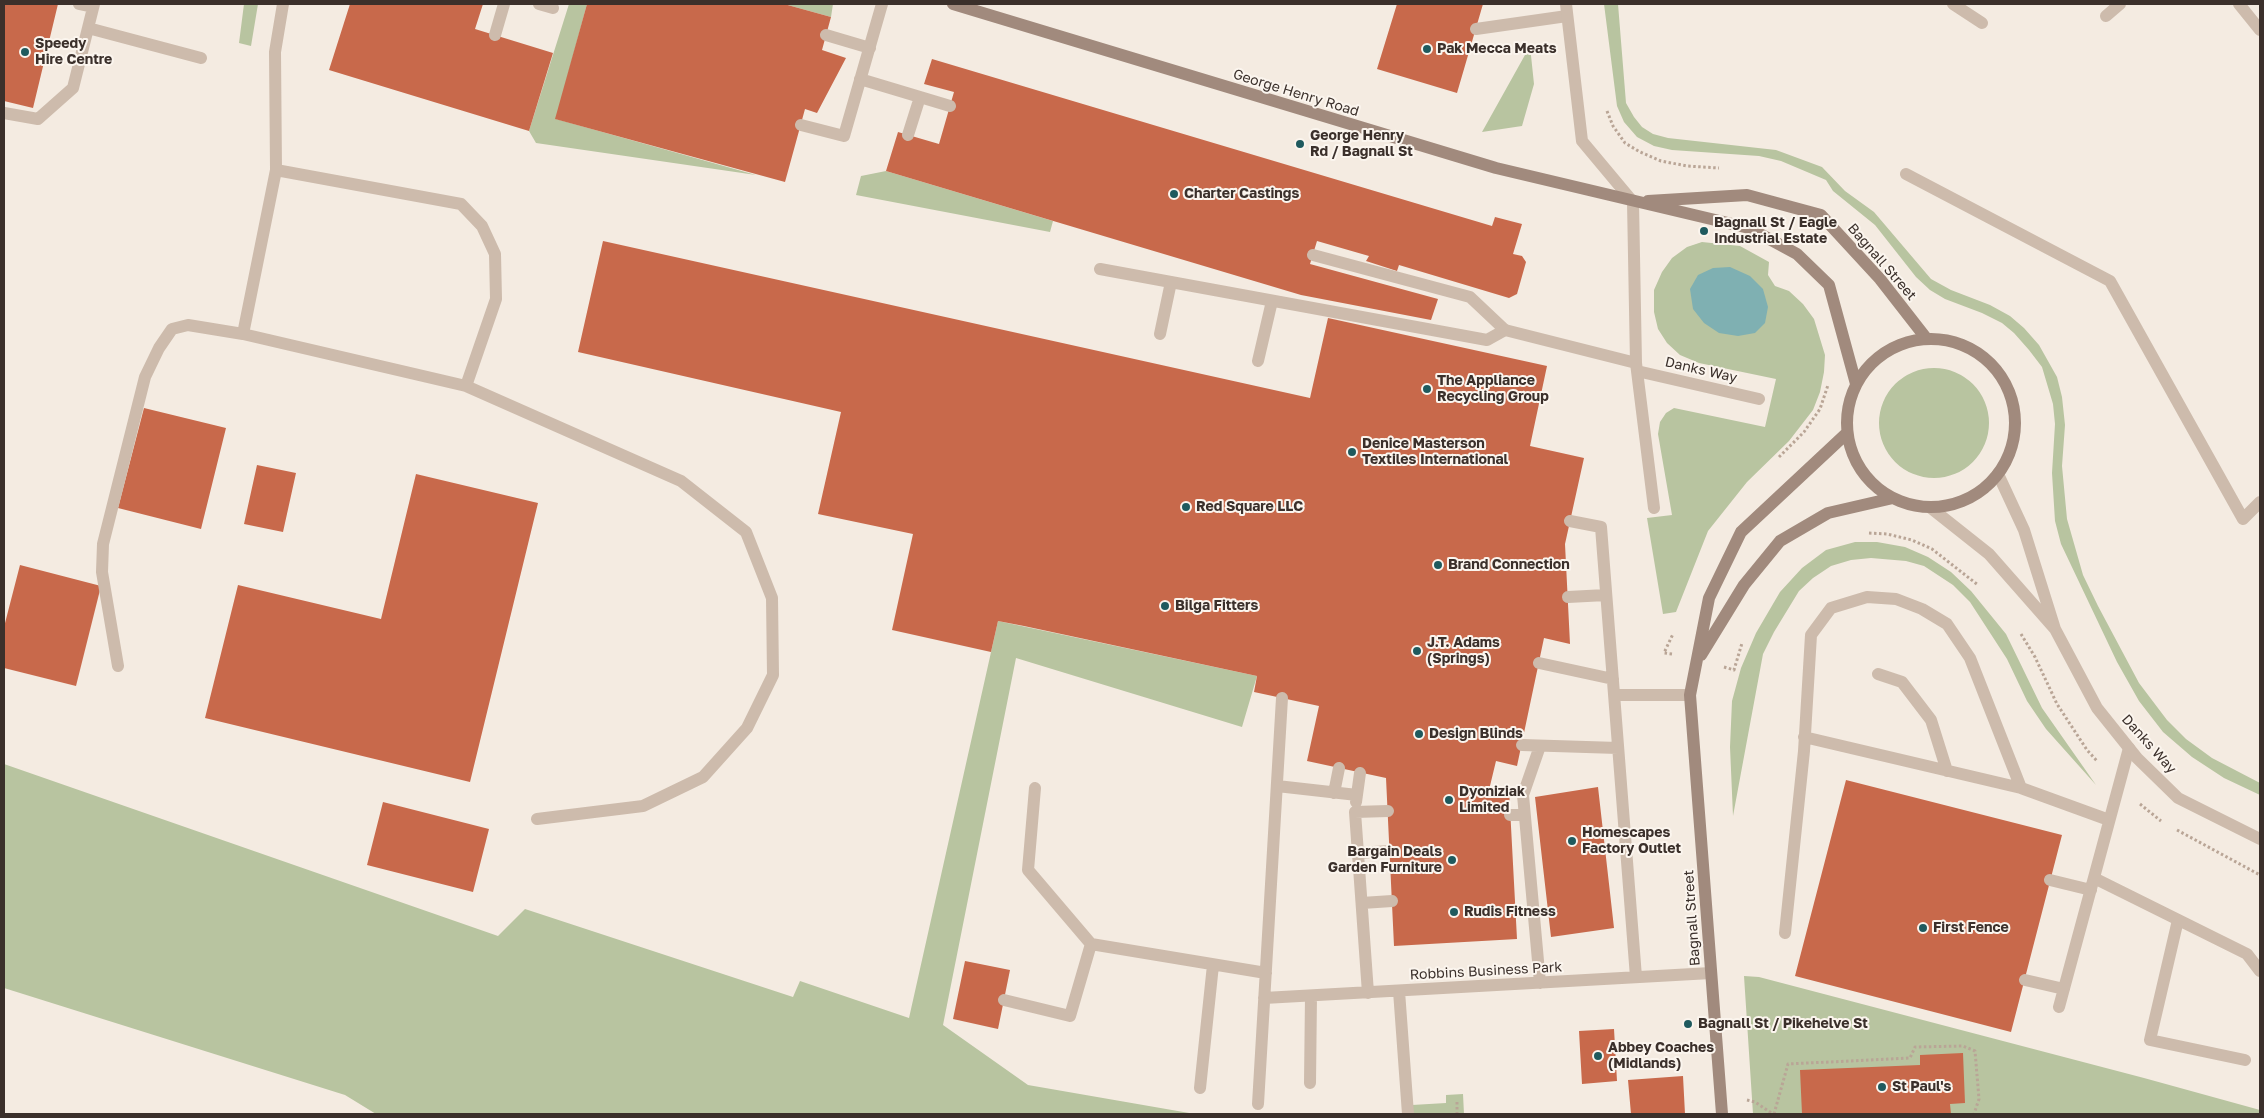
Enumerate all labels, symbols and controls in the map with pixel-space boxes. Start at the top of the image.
place label: Speedy Hire Centre [35,36,112,68]
place label: Pak Mecca Meats [1437,41,1557,57]
marker: Pak Mecca Meats [1421,43,1433,55]
marker: Speedy Hire Centre [19,46,31,58]
street label: George Henry Road [1231,66,1361,120]
place label: George Henry Rd / Bagnall St [1310,128,1413,160]
marker: George Henry Rd / Bagnall St [1294,138,1306,150]
place label: Charter Castings [1184,186,1299,202]
marker: Charter Castings [1168,188,1180,200]
place label: Bagnall St / Eagle Industrial Estate [1714,215,1837,248]
street label: Bagnall Street [1844,220,1920,304]
marker: Bagnall St / Eagle Industrial Estate [1698,225,1710,237]
street label: Danks Way [1663,354,1739,386]
place label: The Appliance Recycling Group [1437,373,1549,406]
marker: The Appliance Recycling Group [1421,383,1433,395]
place label: Denice Masterson Textiles International [1362,436,1508,468]
marker: Denice Masterson Textiles International [1346,446,1358,458]
place label: Red Square LLC [1196,499,1303,515]
marker: Red Square LLC [1180,501,1192,513]
place label: Brand Connection [1448,557,1570,573]
marker: Brand Connection [1432,559,1444,571]
place label: Bilga Fitters [1175,598,1258,614]
marker: Bilga Fitters [1159,600,1171,612]
place label: J.T. Adams (Springs) [1427,635,1500,668]
marker: J.T. Adams (Springs) [1411,645,1423,657]
street label: Danks Way [2118,711,2180,777]
place label: Design Blinds [1429,726,1523,742]
marker: Design Blinds [1413,728,1425,740]
place label: Dyoniziak Limited [1459,784,1525,816]
marker: Dyoniziak Limited [1443,794,1455,806]
place label: Homescapes Factory Outlet [1582,825,1681,858]
marker: Homescapes Factory Outlet [1566,835,1578,847]
place label: Bargain Deals Garden Furniture [1328,844,1442,876]
marker: Bargain Deals Garden Furniture [1446,854,1458,866]
street label: Bagnall Street [1680,869,1704,967]
place label: Rudis Fitness [1464,904,1556,920]
marker: Rudis Fitness [1448,906,1460,918]
place label: First Fence [1933,920,2009,936]
marker: First Fence [1917,922,1929,934]
street label: Robbins Business Park [1409,959,1563,983]
place label: Bagnall St / Pikehelve St [1698,1016,1868,1032]
marker: Bagnall St / Pikehelve St [1682,1018,1694,1030]
place label: Abbey Coaches (Midlands) [1608,1040,1714,1072]
marker: Abbey Coaches (Midlands) [1592,1050,1604,1062]
place label: St Paul's [1892,1079,1951,1095]
marker: St Paul's [1876,1081,1888,1093]

